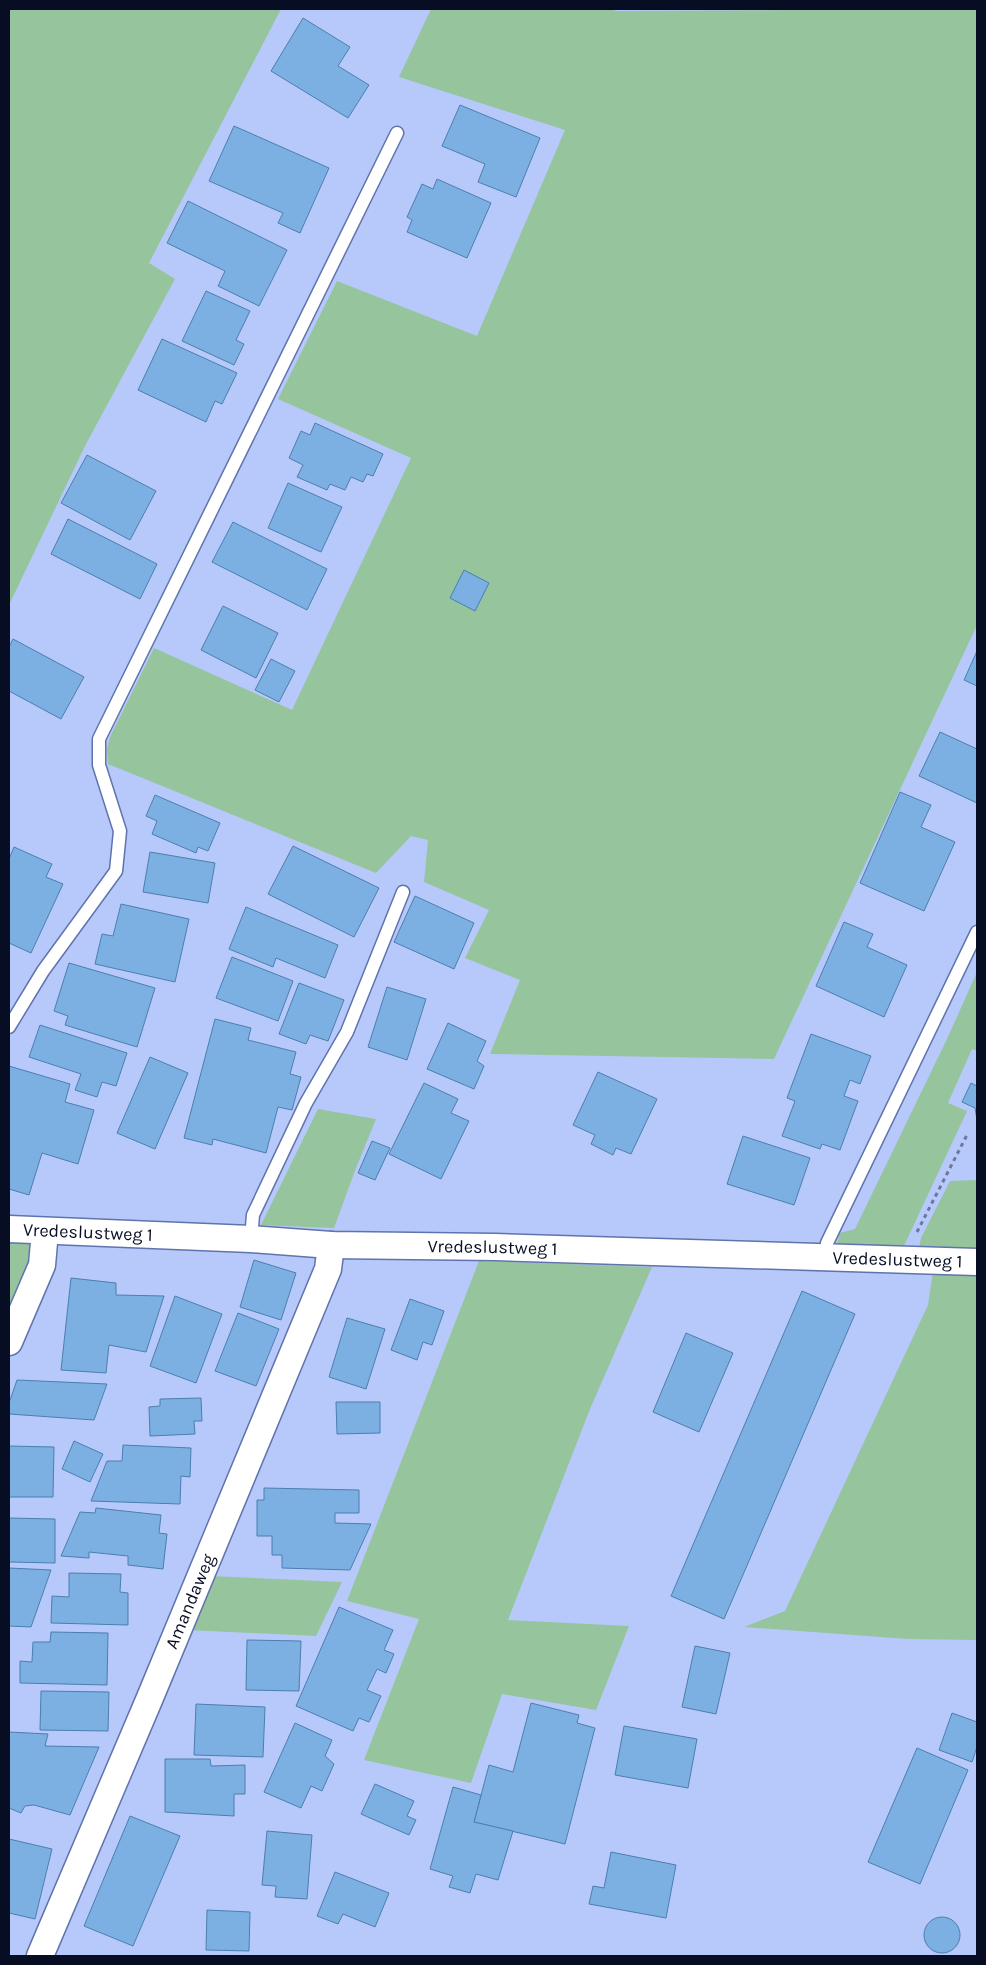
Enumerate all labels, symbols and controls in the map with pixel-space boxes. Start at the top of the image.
street label: Vredeslustweg 1 [23,1219,153,1246]
street label: Vredeslustweg 1 [427,1235,558,1260]
street label: Vredeslustweg 1 [832,1247,963,1273]
street label: Amandaweg [160,1551,219,1652]

